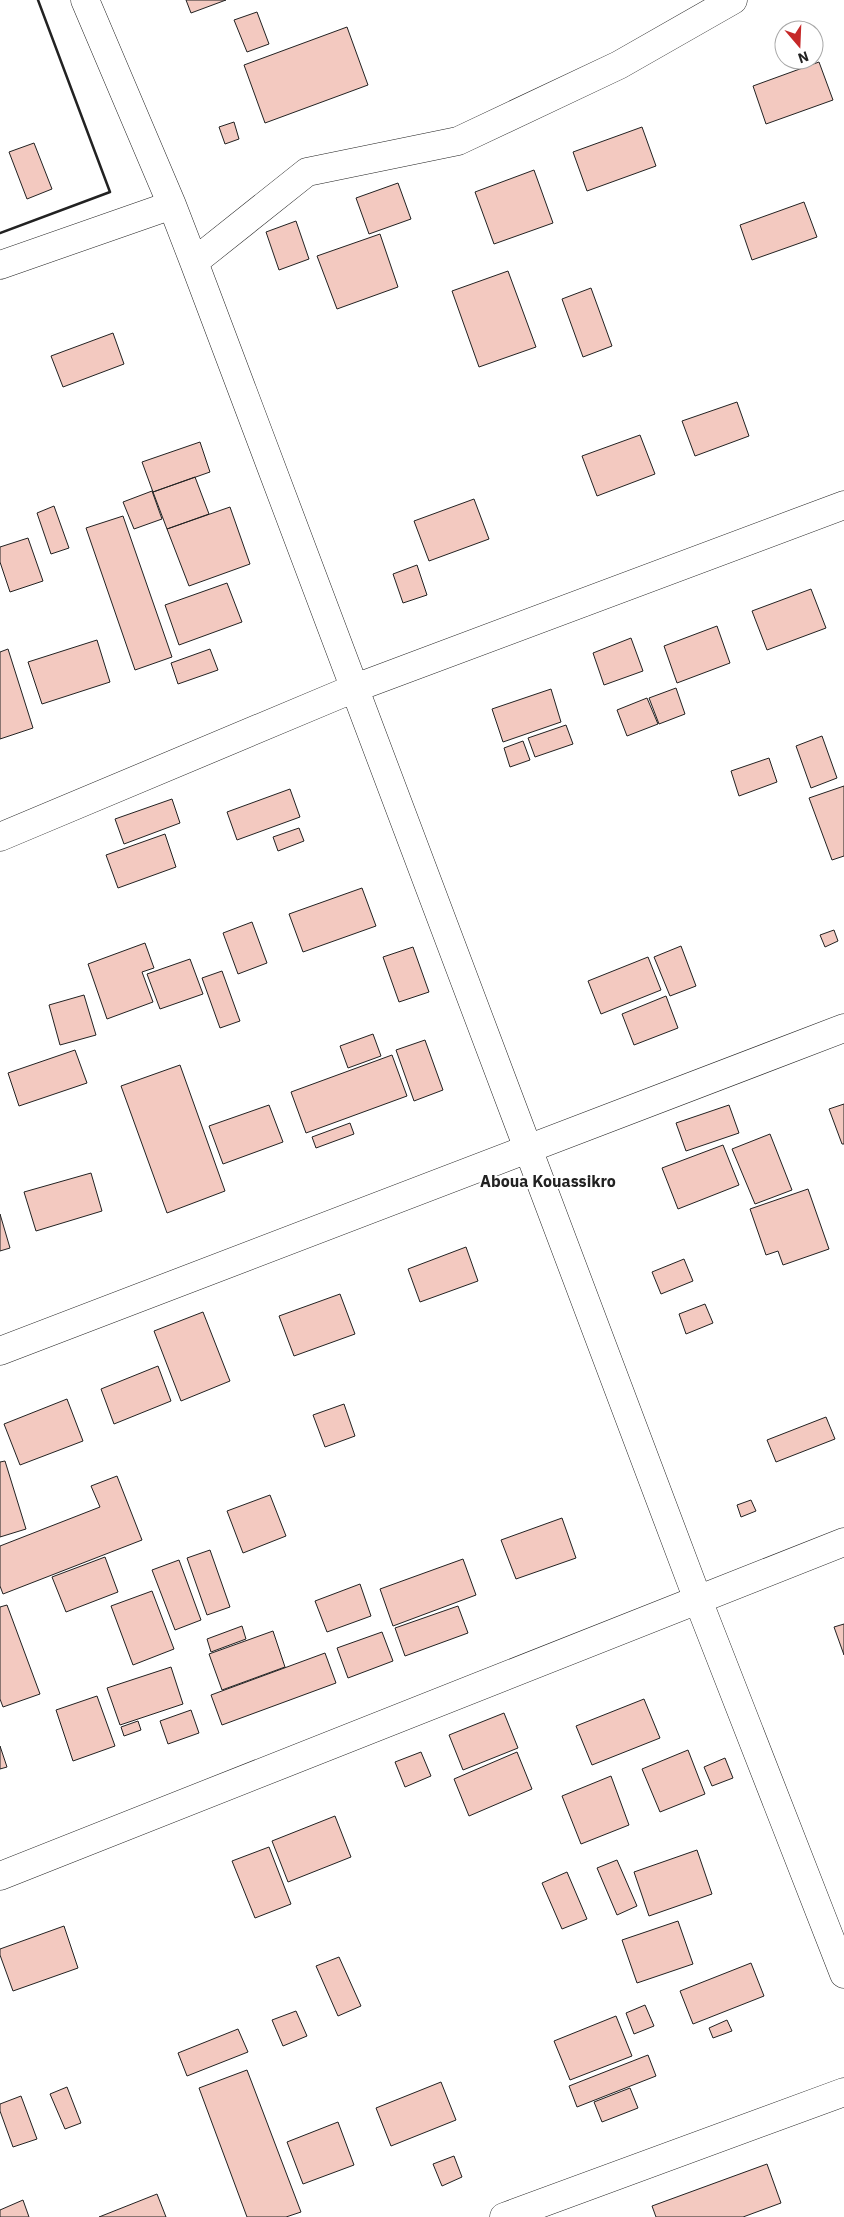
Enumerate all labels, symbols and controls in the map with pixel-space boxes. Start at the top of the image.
north arrow [774,20,824,70]
text: N [796,47,811,67]
district label: Aboua Kouassikro [480,1171,616,1191]

